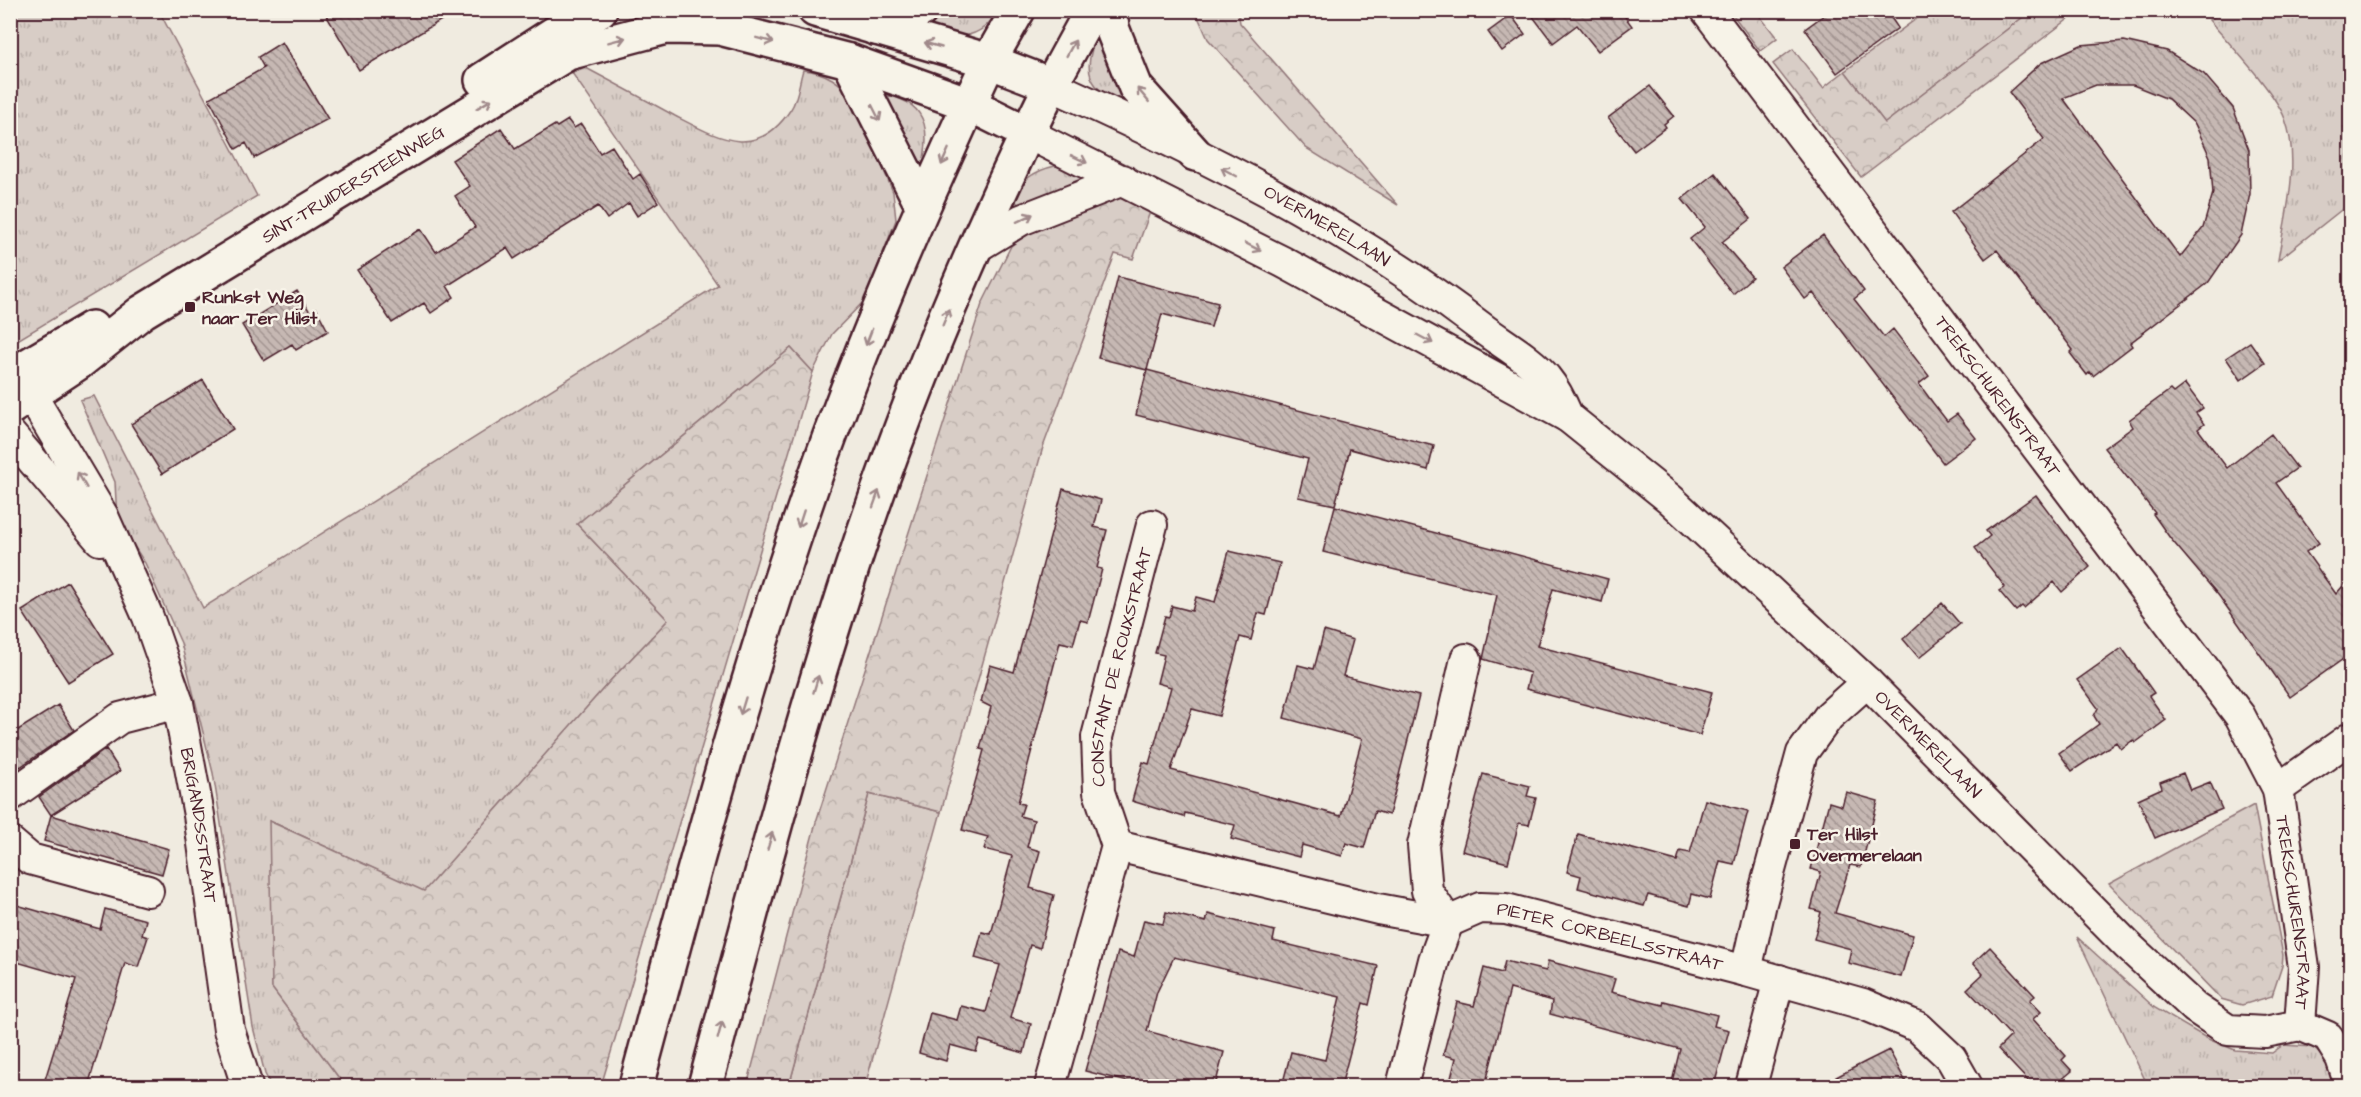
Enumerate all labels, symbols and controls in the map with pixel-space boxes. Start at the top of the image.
one-way arrow [607,34,626,45]
one-way arrow [755,34,774,46]
one-way arrow [924,39,943,50]
one-way arrow [1066,39,1077,57]
one-way arrow [1136,87,1149,103]
one-way arrow [475,97,492,109]
one-way arrow [871,104,882,122]
street label: SINT-TRUIDERSTEENWEG [257,119,450,250]
one-way arrow [939,148,951,166]
one-way arrow [1070,153,1088,165]
one-way arrow [1221,166,1238,178]
street label: OVERMERELAAN [1259,179,1395,273]
one-way arrow [1016,212,1034,224]
one-way arrow [1244,242,1262,253]
place label: Runkst Weg naar Ter Hilst [202,285,318,331]
marker: Runkst Weg naar Ter Hilst [183,300,197,314]
one-way arrow [941,308,952,327]
street label: TREKSCHURENSTRAAT [1929,311,2067,483]
one-way arrow [863,327,874,346]
one-way arrow [1416,334,1434,345]
one-way arrow [75,472,87,489]
one-way arrow [872,490,883,509]
one-way arrow [794,509,805,528]
street label: CONSTANT DE ROUXSTRAAT [1085,544,1159,787]
one-way arrow [811,675,822,694]
street label: OVERMERELAAN [1869,685,1987,804]
one-way arrow [737,696,748,715]
street label: BRIGANDSSTRAAT [174,746,223,905]
street label: TREKSCHURENSTRAAT [2269,814,2316,1011]
place label: Ter Hilst Overmerelaan [1806,822,1922,868]
one-way arrow [765,832,776,851]
marker: Ter Hilst Overmerelaan [1788,837,1802,851]
street label: PIETER CORBEELSSTRAAT [1497,897,1726,978]
one-way arrow [715,1021,727,1040]

